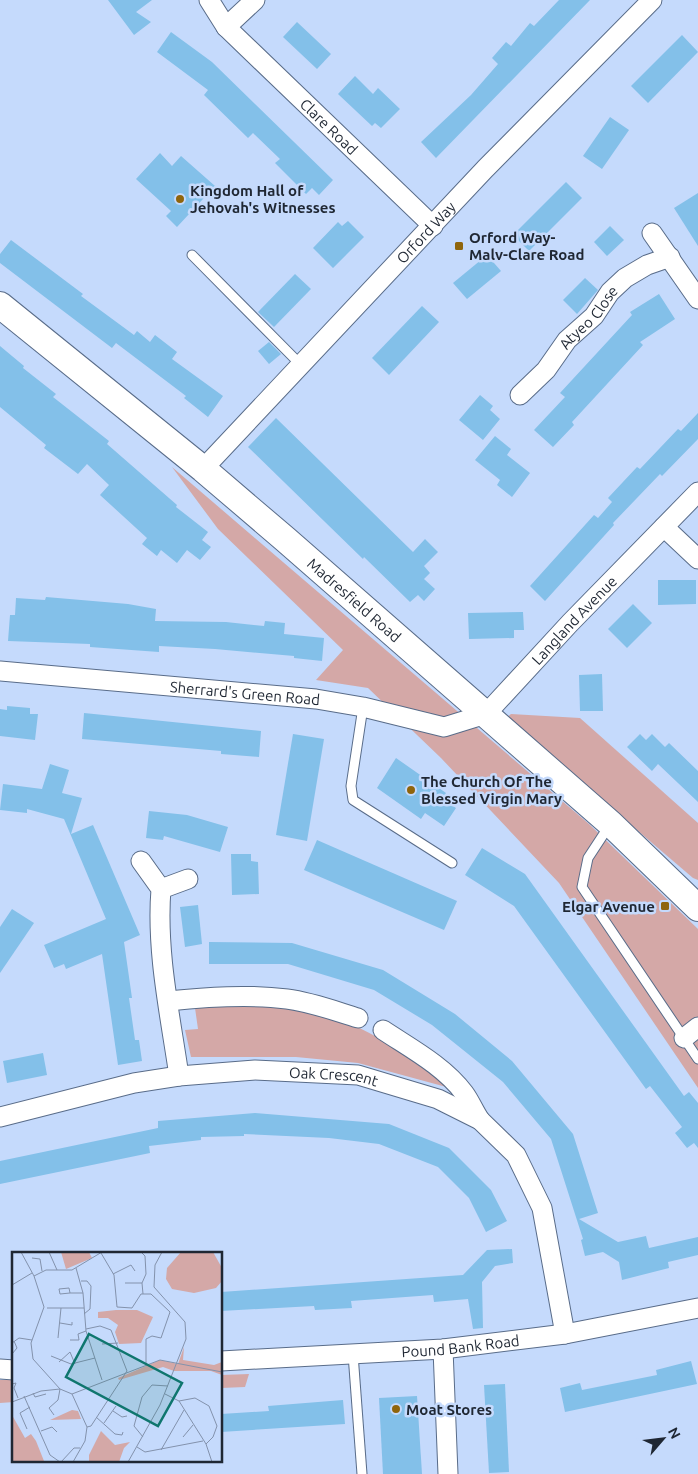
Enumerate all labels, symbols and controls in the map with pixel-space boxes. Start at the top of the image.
street label: Clare Road [297,95,361,158]
place label: Kingdom Hall of Jehovah's Witnesses [190,182,336,216]
marker: Kingdom Hall of Jehovah's Witnesses [174,193,186,205]
street label: Orford Way [393,198,459,267]
place label: Orford Way- Malv-Clare Road [469,229,584,263]
marker: Orford Way- Malv-Clare Road [453,240,465,252]
street label: Atyeo Close [555,281,620,352]
street label: Madresfield Road [304,554,405,645]
street label: Langland Avenue [528,572,620,668]
street label: Sherrard's Green Road [169,678,321,708]
place label: The Church Of The Blessed Virgin Mary [421,773,562,807]
marker: The Church Of The Blessed Virgin Mary [405,784,417,796]
place label: Elgar Avenue [562,898,655,915]
marker: Elgar Avenue [659,900,671,912]
street label: Oak Crescent [289,1063,380,1089]
inset map [12,1252,222,1462]
street label: Pound Bank Road [401,1331,520,1360]
place label: Moat Stores [406,1401,492,1418]
marker: Moat Stores [390,1403,402,1415]
north arrow [638,1414,688,1464]
text: N [665,1425,684,1441]

